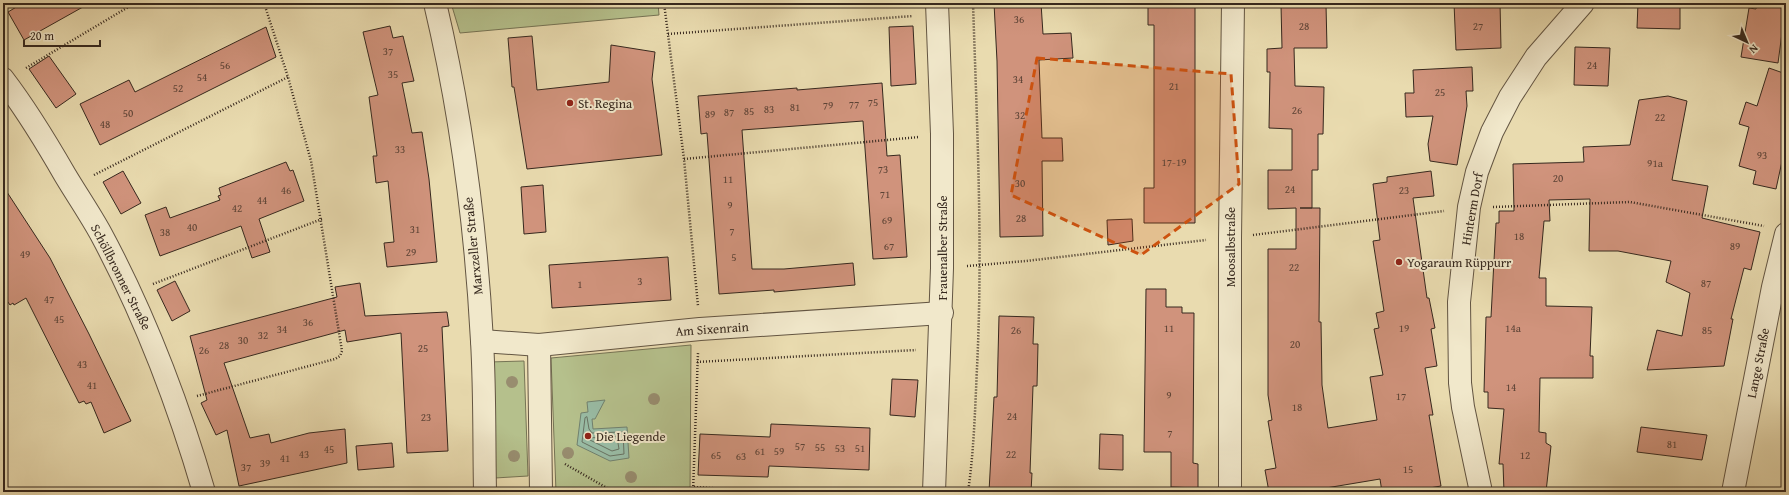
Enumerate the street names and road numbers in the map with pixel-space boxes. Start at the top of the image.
street label: Hinterm Dorf [1456,170,1488,247]
street label: Frauenalber Straße [933,195,952,301]
street label: Marxzeller Straße [458,196,488,296]
street label: Moosalbstraße [1221,207,1240,287]
street label: Schöllbronner Straße [86,221,156,333]
street label: Am Sixenrain [675,317,750,341]
street label: Lange Straße [1742,326,1774,400]

